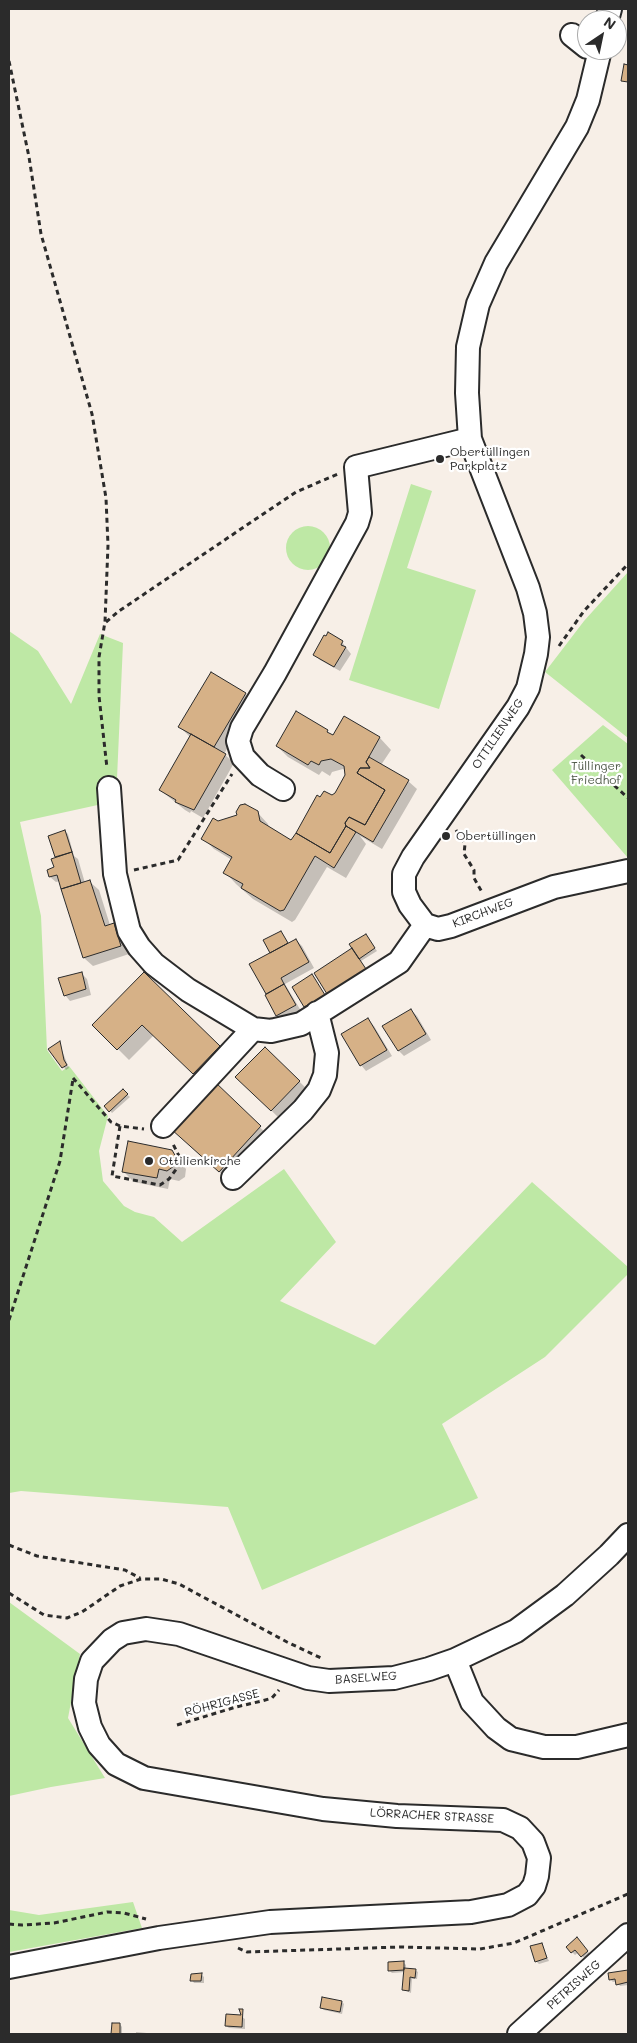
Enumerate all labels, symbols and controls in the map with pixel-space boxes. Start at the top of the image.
north arrow [577,10,627,60]
text: N [600,12,620,34]
place label: Obertüllingen Parkplatz [450,445,530,473]
marker: Obertüllingen Parkplatz [434,453,446,465]
street label: OTTILIENWEG [469,696,527,772]
park label: Tüllinger Friedhof [571,759,621,787]
place label: Obertüllingen [456,829,536,843]
marker: Obertüllingen [440,830,452,842]
street label: KIRCHWEG [451,895,515,931]
place label: Ottilienkirche [159,1154,241,1168]
marker: Ottilienkirche [143,1155,155,1167]
street label: BASELWEG [335,1669,397,1687]
street label: RÖHRIGASSE [183,1686,261,1720]
street label: LÖRRACHER STRASSE [370,1806,494,1826]
street label: PETRISWEG [544,1957,604,2013]

